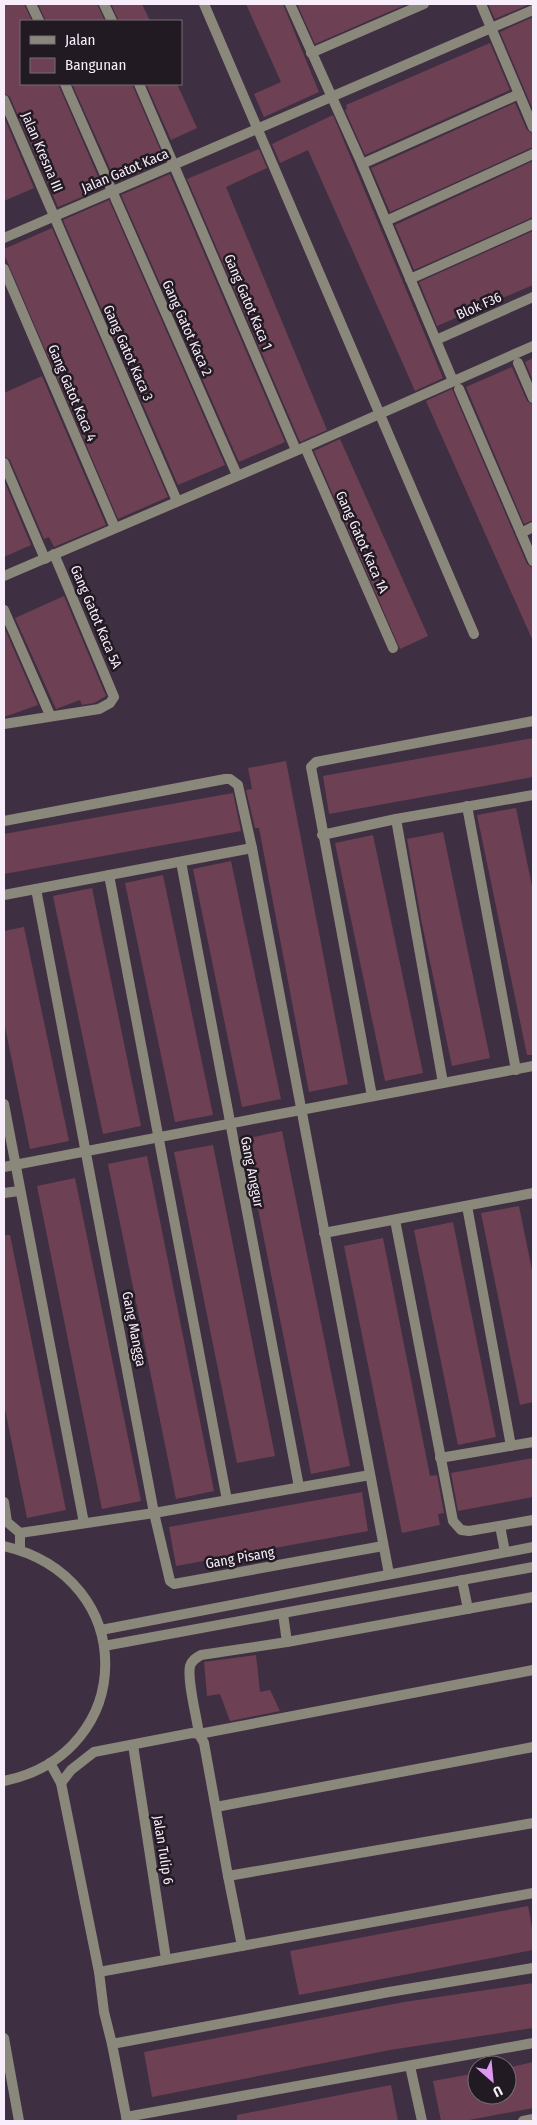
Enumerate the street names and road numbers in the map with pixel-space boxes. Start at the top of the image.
street label: Jalan Kresna III [18,110,66,194]
street label: Jalan Gatot Kaca [79,145,171,197]
street label: Gang Gatot Kaca 1 [220,252,276,352]
street label: Gang Gatot Kaca 2 [158,278,216,378]
street label: Blok F36 [454,288,504,323]
street label: Gang Gatot Kaca 3 [99,302,157,404]
street label: Gang Gatot Kaca 4 [44,342,100,444]
street label: Gang Gatot Kaca 1A [332,488,392,596]
street label: Gang Gatot Kaca 5A [67,563,126,672]
street label: Gang Anggur [237,1135,267,1209]
street label: Gang Mangga [118,1290,150,1368]
street label: Gang Pisang [204,1544,276,1572]
street label: Jalan Tulip 6 [149,1814,177,1886]

